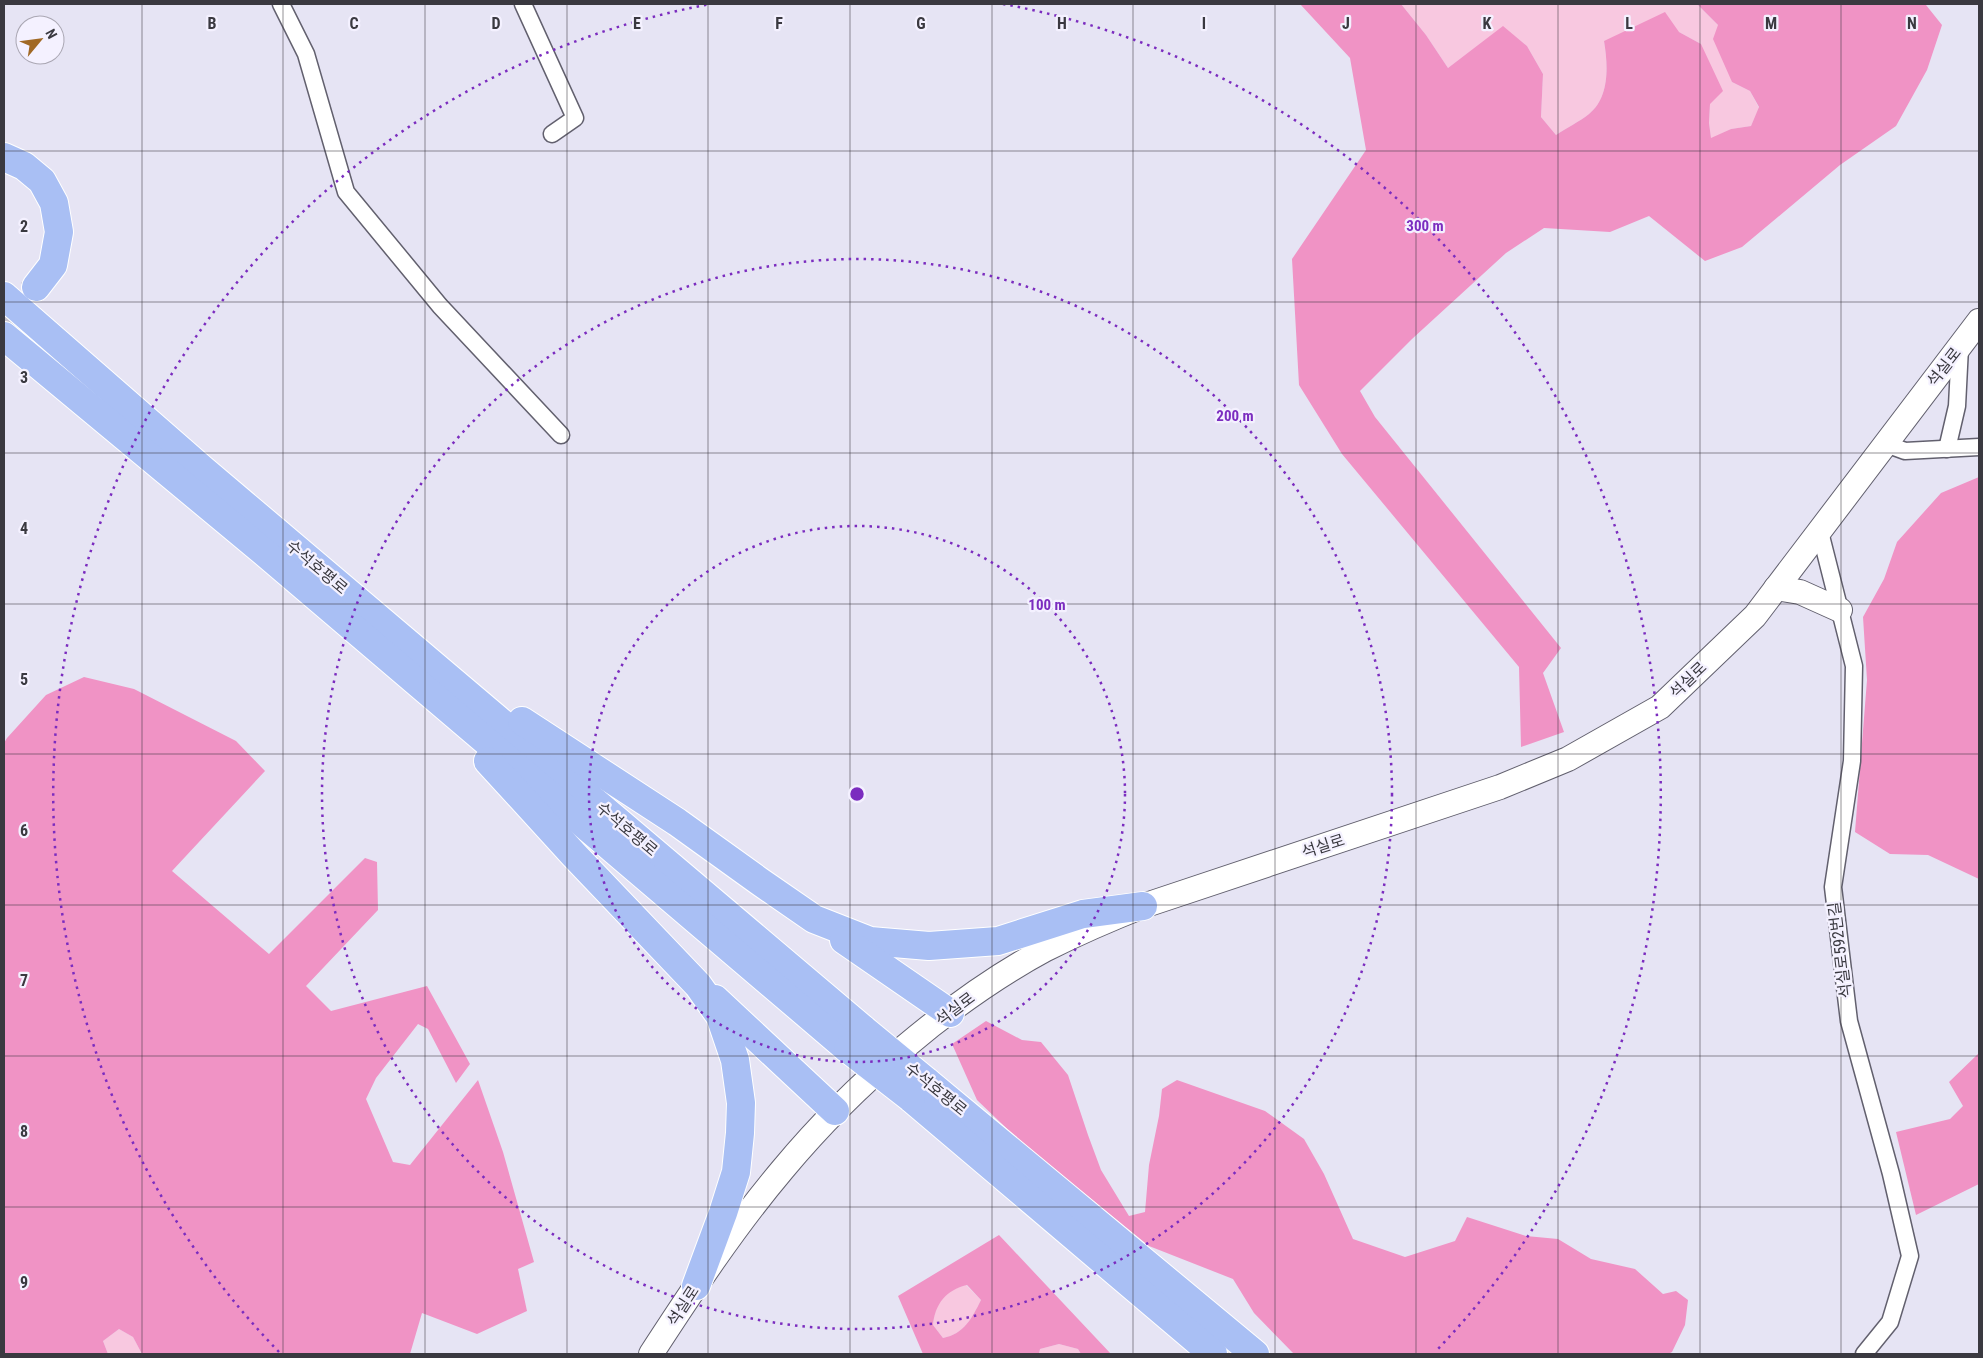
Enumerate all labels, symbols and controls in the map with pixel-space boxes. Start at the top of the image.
text: B [208,14,217,33]
text: C [349,14,359,33]
text: D [491,14,501,33]
text: E [633,14,641,33]
text: F [775,14,783,33]
text: G [916,14,926,33]
text: H [1057,14,1067,33]
text: I [1202,14,1206,33]
text: J [1342,14,1350,33]
text: K [1483,14,1492,33]
text: L [1625,14,1633,33]
text: M [1765,14,1777,33]
text: N [1907,14,1917,33]
north arrow [15,15,65,65]
text: N [42,26,60,41]
text: 2 [20,217,28,236]
text: 300 m [1406,217,1444,235]
street label: 석실로 [1923,344,1965,390]
text: 3 [20,368,28,387]
text: 200 m [1216,407,1254,425]
text: 4 [20,519,28,538]
street label: 수석호평로 [283,536,352,598]
text: 100 m [1028,596,1066,614]
street label: 석실로 [1666,658,1711,702]
text: 5 [20,670,28,689]
centre of rings [848,785,866,803]
street label: 수석호평로 [593,798,662,860]
text: 6 [20,821,28,840]
street label: 석실로 [1299,830,1347,862]
street label: 석실로592번길 [1825,901,1855,999]
text: 7 [20,971,28,990]
street label: 석실로 [932,988,979,1030]
street label: 수석호평로 [901,1058,971,1120]
text: 8 [20,1122,28,1141]
text: 9 [20,1273,28,1292]
street label: 석실로 [663,1282,703,1330]

